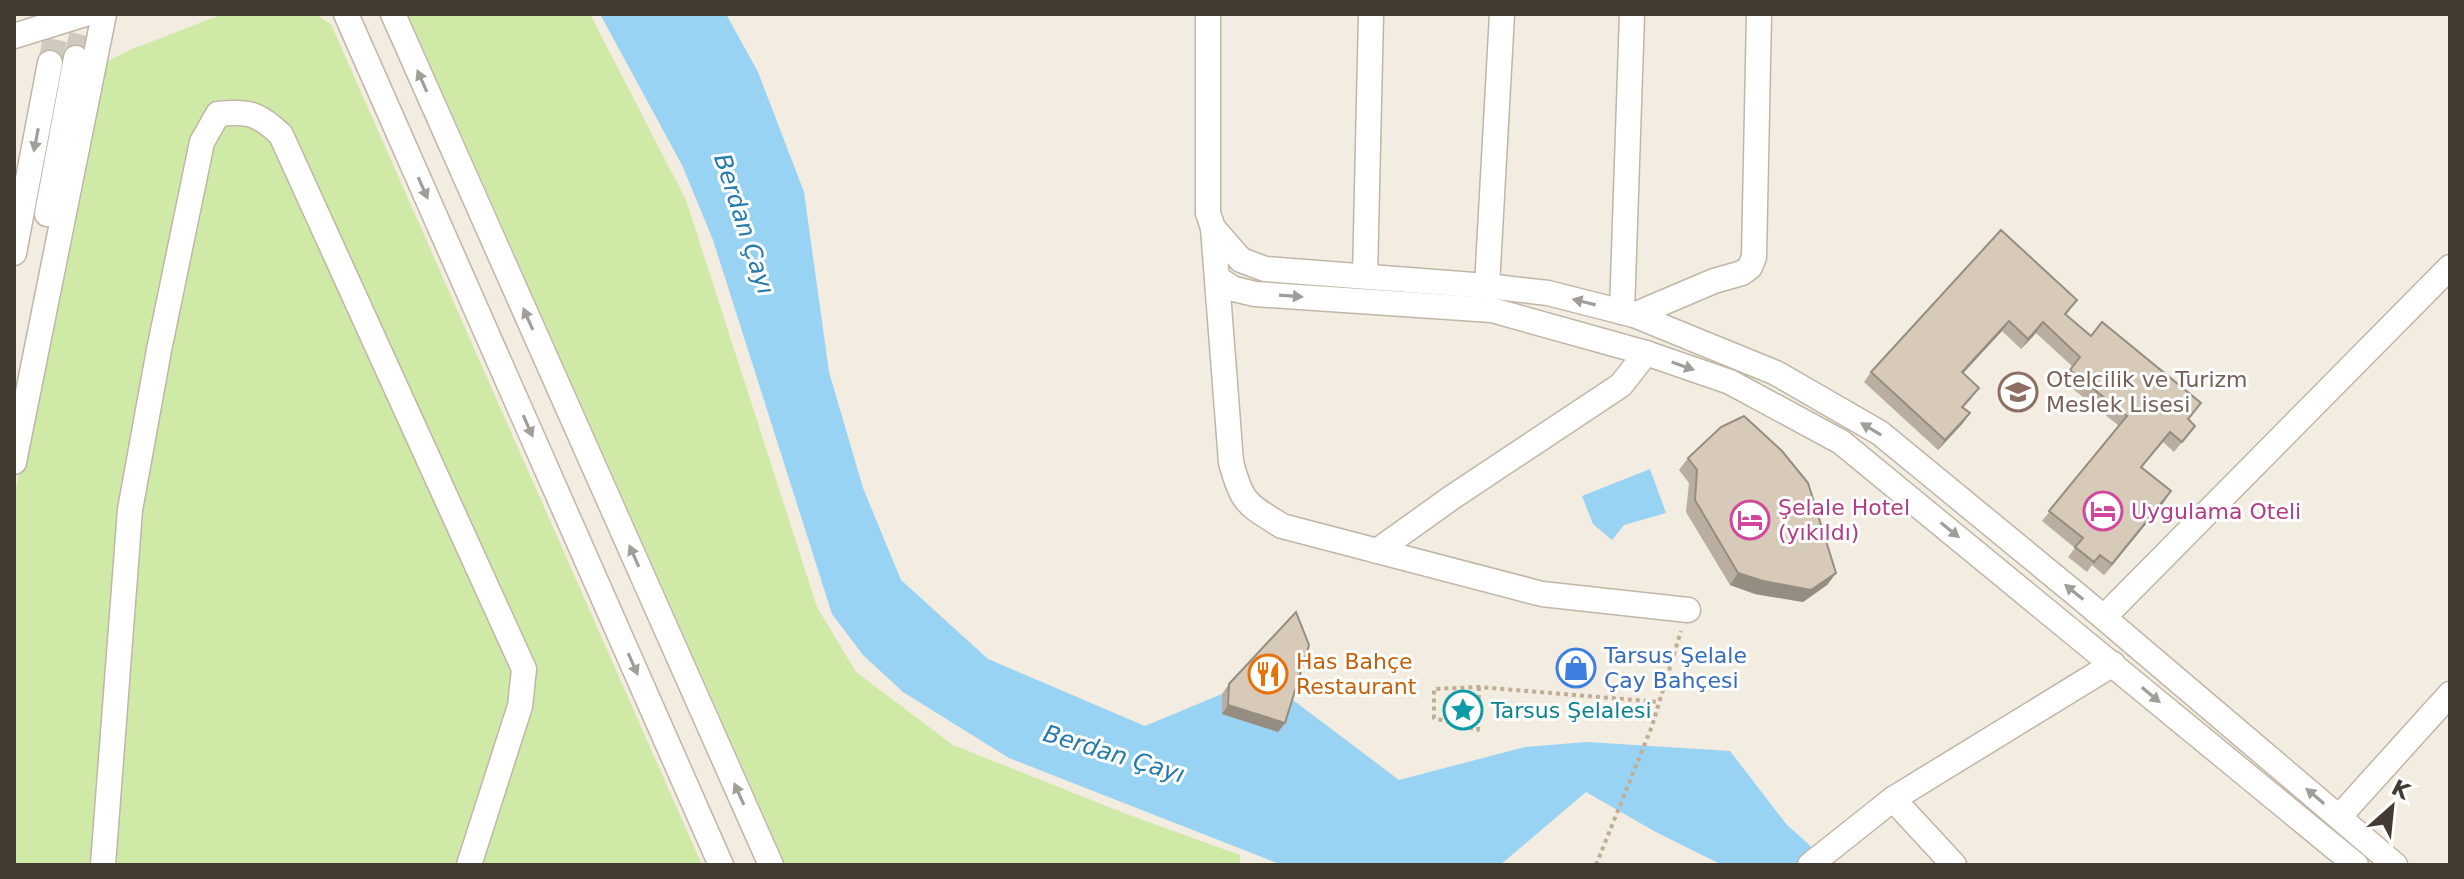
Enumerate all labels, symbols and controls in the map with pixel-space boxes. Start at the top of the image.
one-way arrow [416,69,429,93]
one-way arrow [29,127,41,152]
water label: Berdan Çayı [708,150,780,298]
one-way arrow [416,176,430,200]
one-way arrow [1279,290,1304,303]
one-way arrow [1571,295,1596,308]
one-way arrow [521,307,535,330]
one-way arrow [1671,360,1695,372]
place label: Otelcilik ve Turizm Meslek Lisesi [2046,367,2247,417]
school or university icon: Otelcilik ve Turizm Meslek Lisesi [1997,371,2039,413]
one-way arrow [521,414,534,438]
one-way arrow [1860,422,1882,436]
hotel icon: Uygulama Oteli [2082,490,2124,532]
place label: Şelale Hotel (yıkıldı) [1778,495,1910,545]
hotel icon: Şelale Hotel (yıkıldı) [1729,499,1771,541]
place label: Uygulama Oteli [2131,499,2301,524]
one-way arrow [1939,522,1960,539]
one-way arrow [627,544,640,568]
one-way arrow [2064,584,2084,601]
place label: Tarsus Şelale Çay Bahçesi [1603,643,1747,693]
shop icon: Tarsus Şelale Çay Bahçesi [1555,647,1597,689]
place label: Has Bahçe Restaurant [1296,649,1417,699]
one-way arrow [626,652,639,676]
restaurant icon: Has Bahçe Restaurant [1247,653,1289,695]
one-way arrow [2141,686,2161,703]
place icon: Tarsus Şelalesi [1442,689,1484,731]
place label: Tarsus Şelalesi [1490,698,1652,723]
water label: Berdan Çayı [1040,719,1188,789]
north arrow [2352,767,2432,847]
text: K [2388,775,2415,805]
one-way arrow [733,782,746,806]
one-way arrow [2305,788,2325,805]

